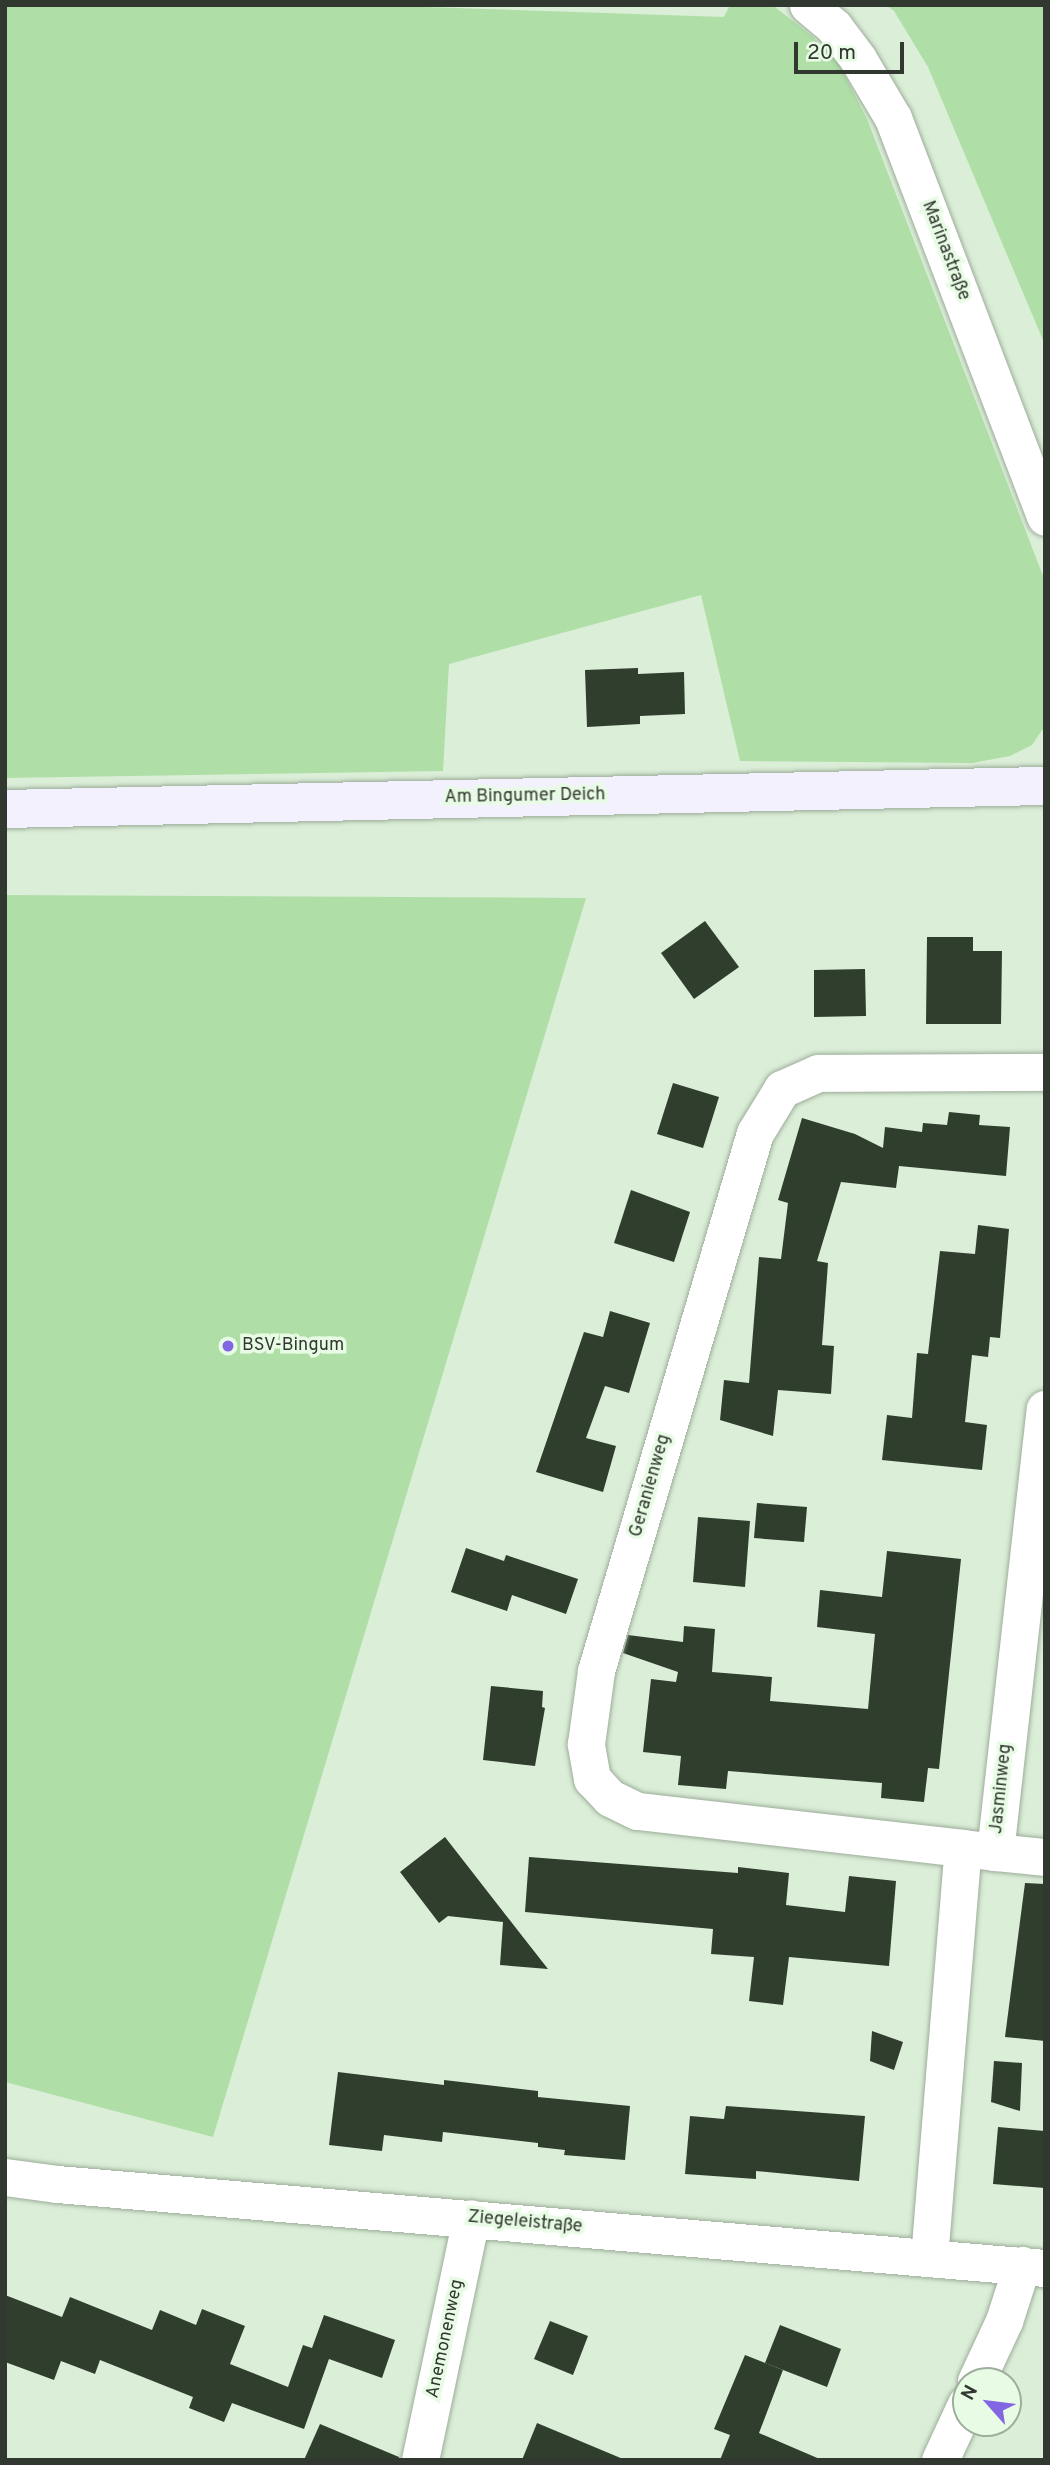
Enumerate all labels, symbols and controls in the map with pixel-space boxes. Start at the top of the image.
scale bar [798,28,908,72]
text: 20 m [807,40,856,67]
street label: Marinastraße [916,198,974,304]
street label: Am Bingumer Deich [444,785,606,809]
place label: BSV-Bingum [242,1335,344,1357]
marker: BSV-Bingum [220,1338,236,1354]
street label: Geranienweg [626,1432,676,1540]
street label: Jasminweg [987,1743,1017,1835]
street label: Ziegeleistraße [467,2207,583,2239]
street label: Anemonenweg [423,2278,469,2400]
north arrow [952,2367,1022,2437]
text: N [956,2381,984,2405]

